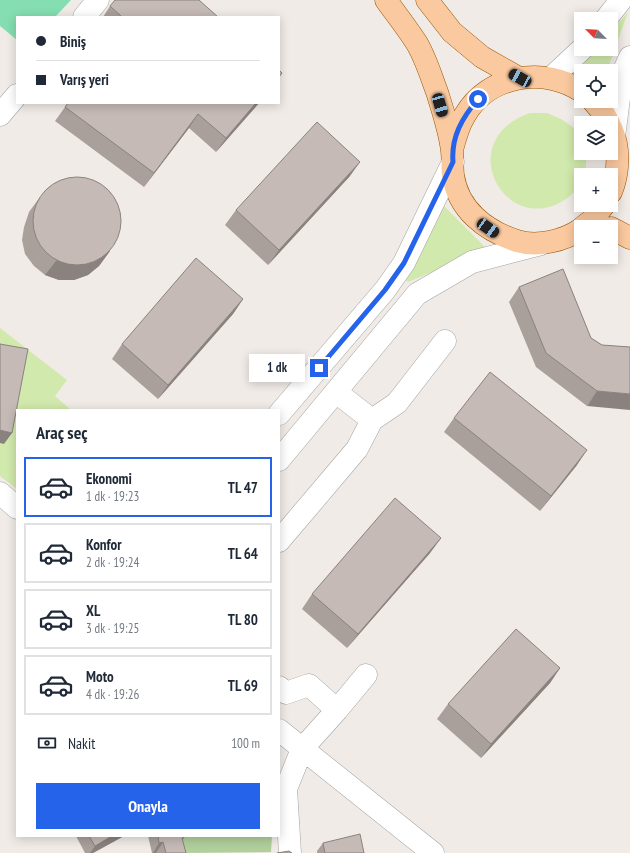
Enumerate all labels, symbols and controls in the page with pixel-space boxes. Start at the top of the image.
north arrow [574,12,618,56]
map controls [574,12,618,264]
text: Biniş [60,32,86,51]
button: locate [574,64,618,108]
car [507,67,533,89]
text: Varış yeri [60,70,109,89]
route start [469,90,487,108]
car [431,92,449,118]
button: layers [574,116,618,160]
button: + [574,168,618,212]
car [475,216,501,240]
button: − [574,220,618,264]
callout: 1 dk [249,354,305,382]
text: 1 dk [267,359,287,376]
route end [310,359,328,377]
text: Araç seç [36,421,88,444]
icon: car [38,469,74,505]
text: Ekonomi [86,469,132,488]
text: TL 47 [228,478,258,497]
text: 1 dk · 19:23 [86,488,139,505]
icon: car [38,535,74,571]
text: Konfor [86,535,122,554]
text: TL 64 [228,544,258,563]
text: 2 dk · 19:24 [86,554,139,571]
icon: car [38,601,74,637]
text: XL [86,601,100,620]
text: TL 80 [228,610,258,629]
text: 3 dk · 19:25 [86,620,139,637]
icon: car [38,667,74,703]
text: Moto [86,667,114,686]
text: TL 69 [228,676,258,695]
text: 4 dk · 19:26 [86,686,139,703]
icon: cash [36,732,58,754]
text: Nakit [68,734,95,753]
text: 100 m [231,735,260,752]
button: Onayla [36,783,260,829]

